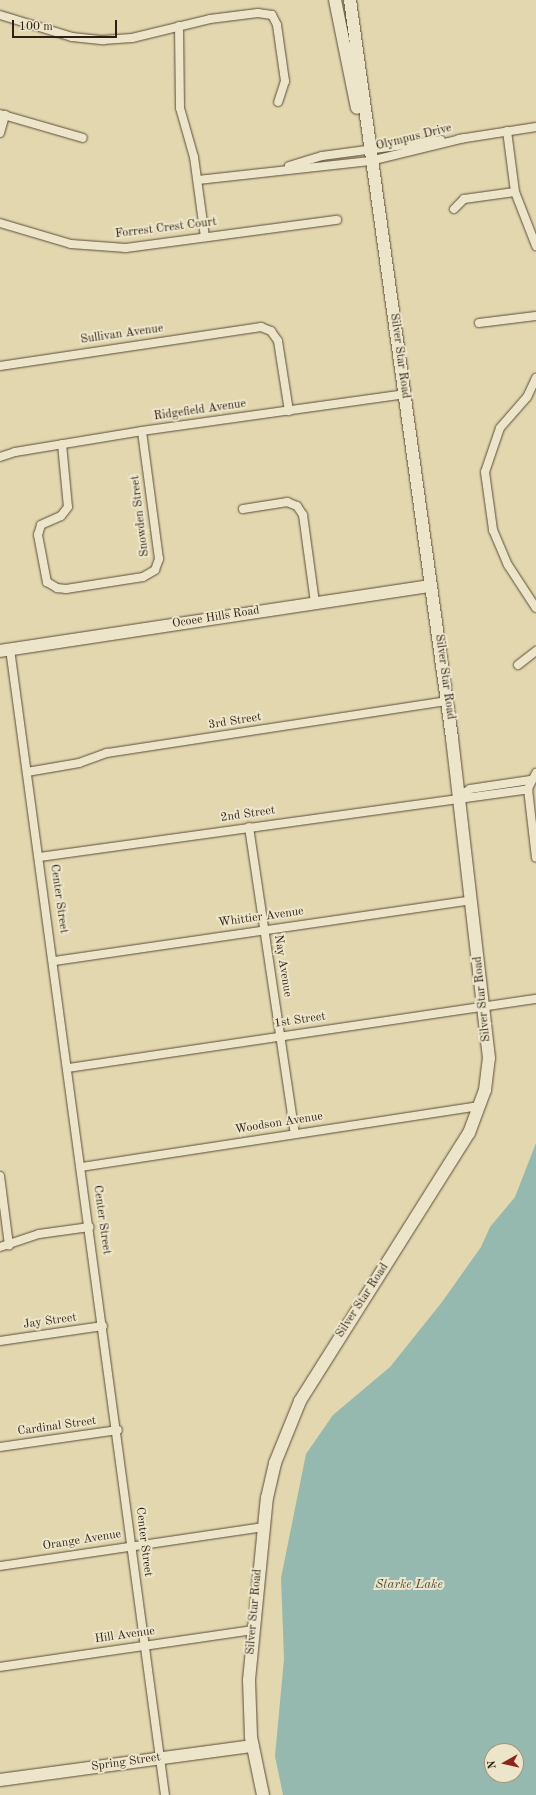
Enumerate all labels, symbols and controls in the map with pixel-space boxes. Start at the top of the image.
scale bar [14,12,119,38]
text: 100 m [19,21,53,33]
street label: Olympus Drive [375,122,453,154]
street label: Forrest Crest Court [114,216,218,242]
street label: Silver Star Road [386,312,412,400]
street label: Sullivan Avenue [80,322,164,348]
street label: Ridgefield Avenue [153,397,247,425]
street label: Snowden Street [129,475,153,557]
street label: Ocoee Hills Road [171,604,261,632]
street label: Silver Star Road [431,633,457,721]
street label: 3rd Street [208,711,262,733]
street label: 2nd Street [220,804,276,826]
street label: Center Street [46,863,70,935]
street label: Whittier Avenue [217,905,305,931]
street label: Nay Avenue [270,934,294,998]
street label: Silver Star Road [471,955,495,1043]
street label: 1st Street [273,1010,327,1032]
street label: Woodson Avenue [234,1110,324,1138]
street label: Center Street [89,1184,113,1256]
street label: Silver Star Road [334,1261,392,1341]
street label: Jay Street [22,1311,78,1333]
street label: Cardinal Street [17,1414,97,1440]
street label: Center Street [132,1506,154,1578]
street label: Orange Avenue [42,1528,122,1554]
street label: Silver Star Road [244,1568,266,1656]
water label: Starke Lake [375,1577,443,1593]
street label: Hill Avenue [94,1625,156,1647]
north arrow [484,1743,524,1783]
street label: Spring Street [90,1751,162,1775]
text: N [487,1760,499,1770]

